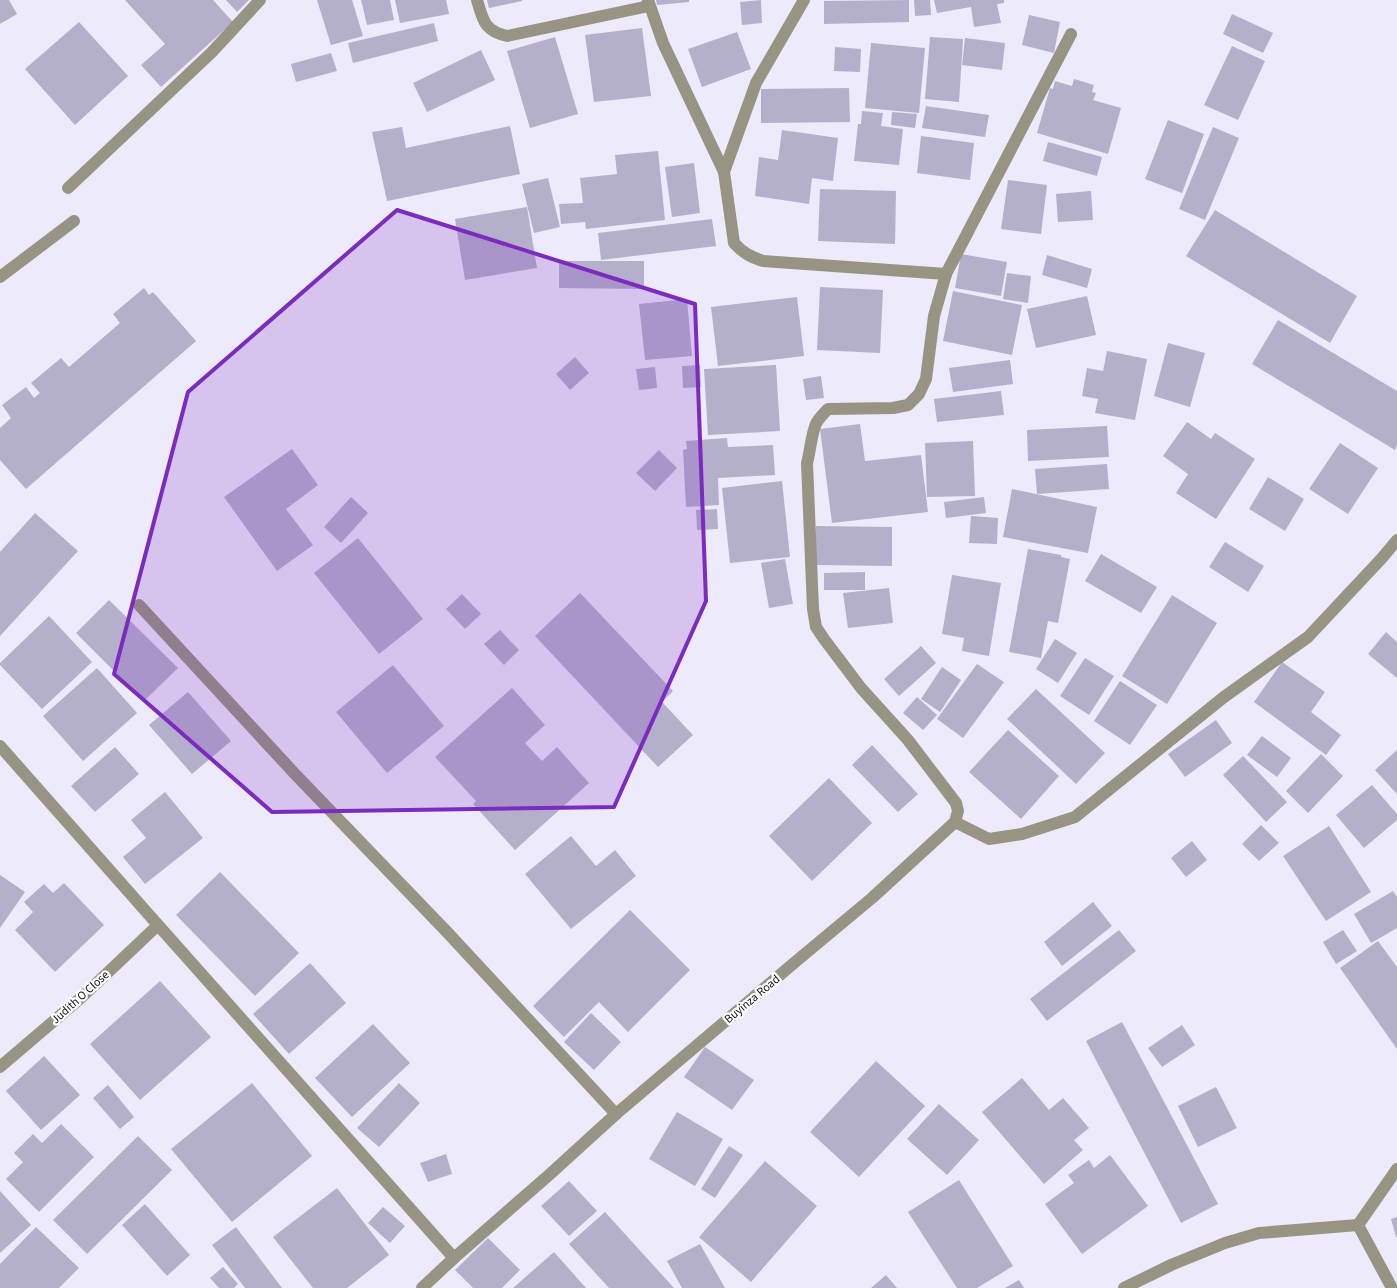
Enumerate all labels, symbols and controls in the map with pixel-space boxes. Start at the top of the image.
street label: Judith O Close [48,967,113,1028]
street label: Buyinza Road [721,971,784,1028]

